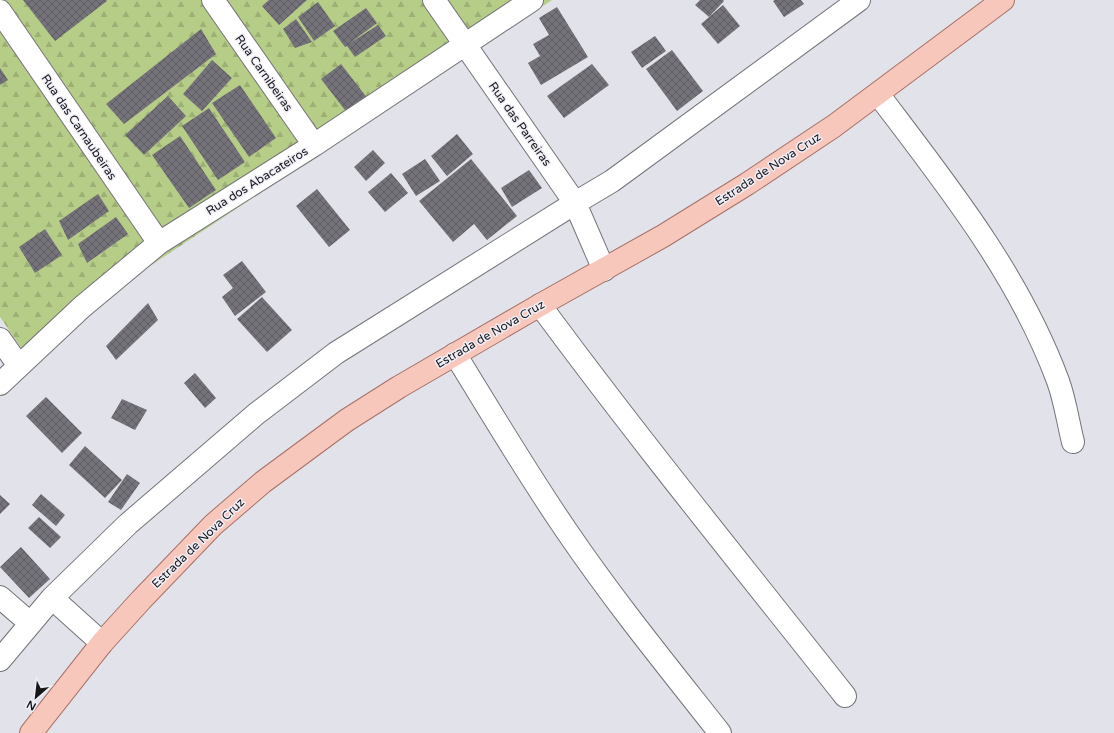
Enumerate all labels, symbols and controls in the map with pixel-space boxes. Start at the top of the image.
street label: Rua Carnibeiras [232,32,296,114]
street label: Rua das Carnaubeiras [38,72,120,183]
street label: Rua das Parreiras [486,79,554,169]
street label: Estrada de Nova Cruz [713,130,823,208]
street label: Rua dos Abacateiros [204,144,311,218]
street label: Estrada de Nova Cruz [433,297,547,371]
street label: Estrada de Nova Cruz [149,495,247,591]
north arrow [16,677,56,717]
text: N [25,698,38,713]

